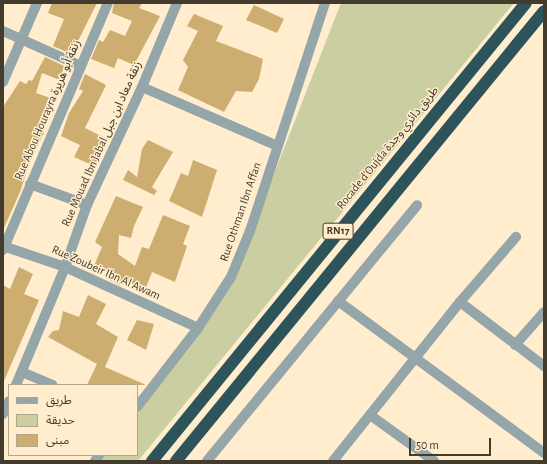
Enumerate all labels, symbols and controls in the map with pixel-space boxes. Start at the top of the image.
street label: Rue Abou Hourayra زنقة أبو هريرة [12,38,84,182]
street label: Rue Mouad Ibn Jabal زنقة معاد ابن جبل [59,59,145,229]
street label: Rocade d'Oujda طريق دائري وجدة [334,84,442,212]
street label: Rue Othman Ibn Affan [217,161,265,263]
road number: RN17 [322,222,354,240]
street label: Rue Zoubeir Ibn Al Awam [49,243,163,303]
legend [8,384,138,456]
text: طريق [46,394,72,406]
text: حديقة [46,414,75,426]
scale bar [411,430,493,456]
text: مبنى [46,434,69,446]
text: 50 m [416,439,439,451]

